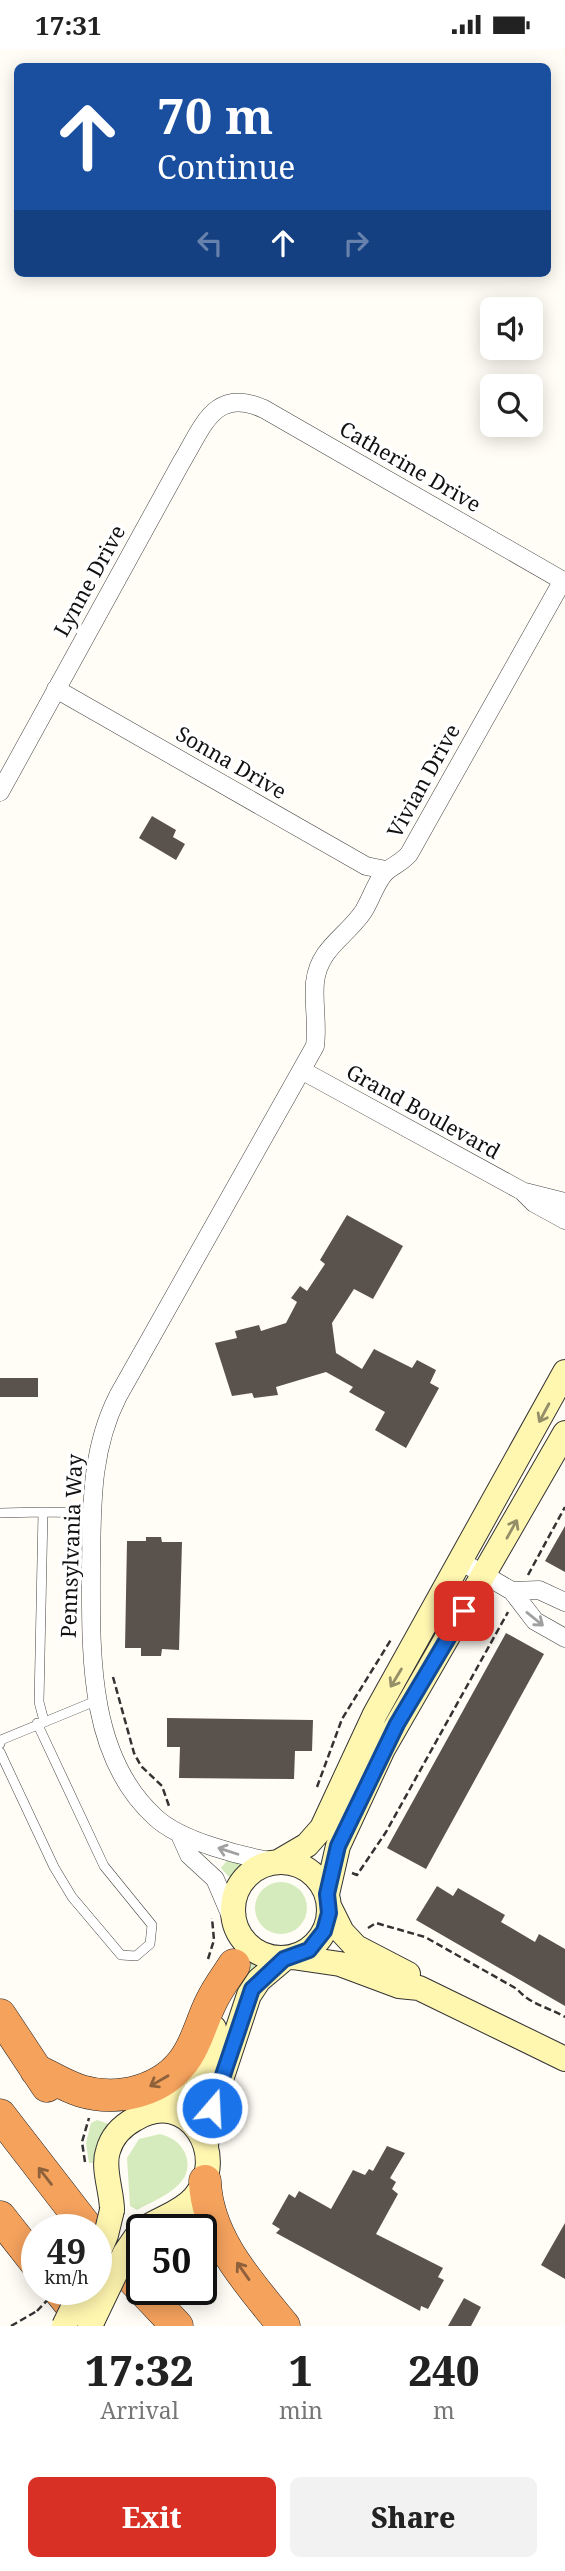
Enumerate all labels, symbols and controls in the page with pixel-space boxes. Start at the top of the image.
text: 17:31 [35,7,102,43]
text: 70 m [157,82,273,148]
icon: ahead [42,91,133,182]
text: Continue [157,145,295,188]
icon: left [191,224,229,262]
icon: ahead [264,224,302,262]
icon: right [337,224,375,262]
map controls [480,297,543,437]
button: sound [480,297,543,360]
button: search [480,374,543,437]
street label: Catherine Drive [335,414,486,518]
street label: Lynne Drive [47,520,131,641]
street label: Sonna Drive [171,719,292,805]
street label: Vivian Drive [380,719,466,842]
street label: Grand Boulevard [342,1057,506,1165]
one-way arrow [537,1402,550,1423]
street label: Pennsylvania Way [54,1453,88,1638]
one-way arrow [505,1520,519,1540]
pin [434,1581,494,1641]
icon: arrive [445,1592,483,1630]
one-way arrow [525,1611,543,1626]
one-way arrow [388,1667,402,1687]
one-way arrow [218,1844,240,1856]
position arrow [175,2071,249,2145]
one-way arrow [149,2075,170,2088]
one-way arrow [38,2167,53,2186]
speed limit sign: 50 [126,2214,217,2305]
text: 49 [47,2227,86,2274]
one-way arrow [236,2262,250,2281]
text: km/h [44,2265,89,2289]
text: 17:32 [85,2341,194,2398]
text: 1 [289,2341,313,2398]
text: 240 [408,2341,480,2398]
text: Arrival [100,2394,179,2426]
text: min [279,2394,323,2426]
text: m [433,2394,455,2426]
button: Exit [28,2477,276,2557]
button: Share [290,2477,537,2557]

